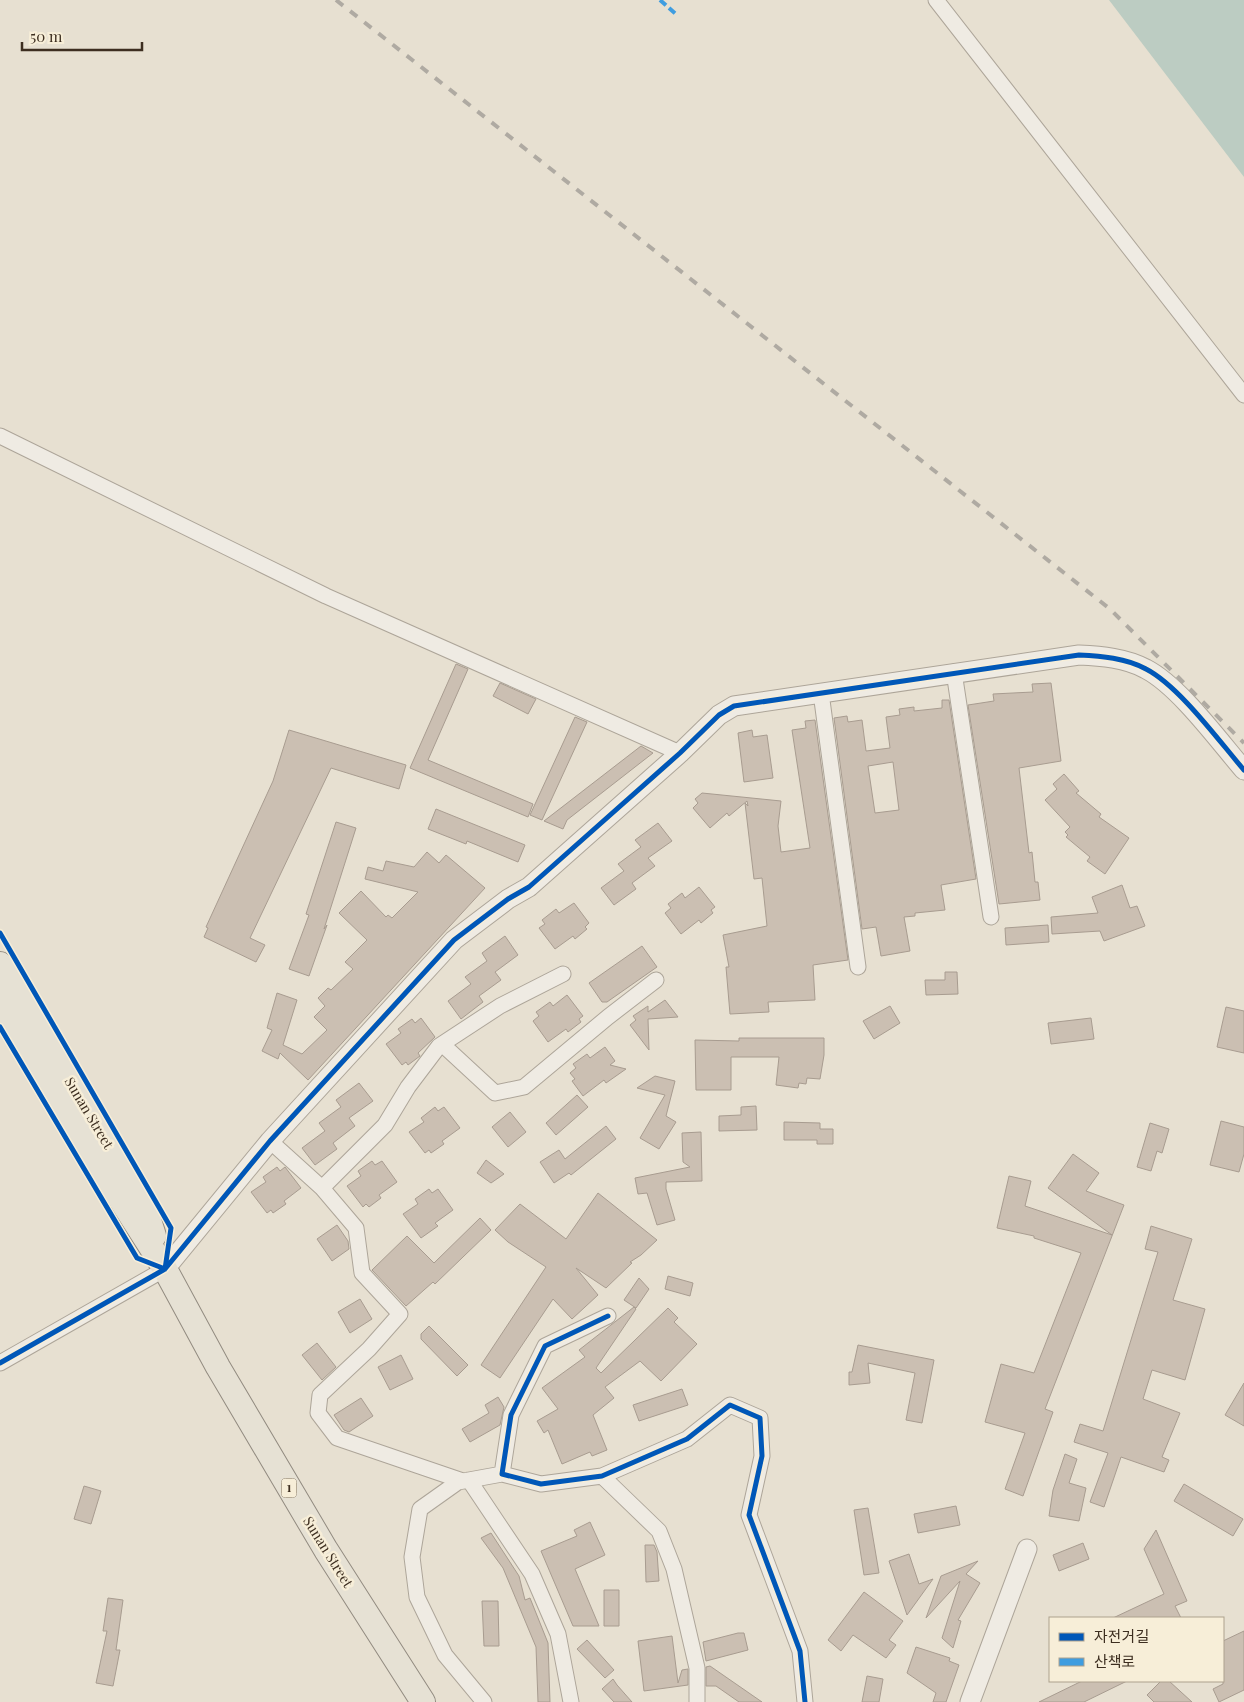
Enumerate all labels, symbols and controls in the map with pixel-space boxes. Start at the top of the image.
scale bar [22,20,142,52]
text: 50 m [30,26,63,46]
street label: Sunan Street [61,1073,119,1153]
road number: 1 [282,1479,296,1498]
street label: Sunan Street [299,1513,358,1592]
legend [1049,1617,1224,1682]
text: 자전거길 [1094,1626,1149,1646]
text: 산책로 [1094,1651,1135,1671]

